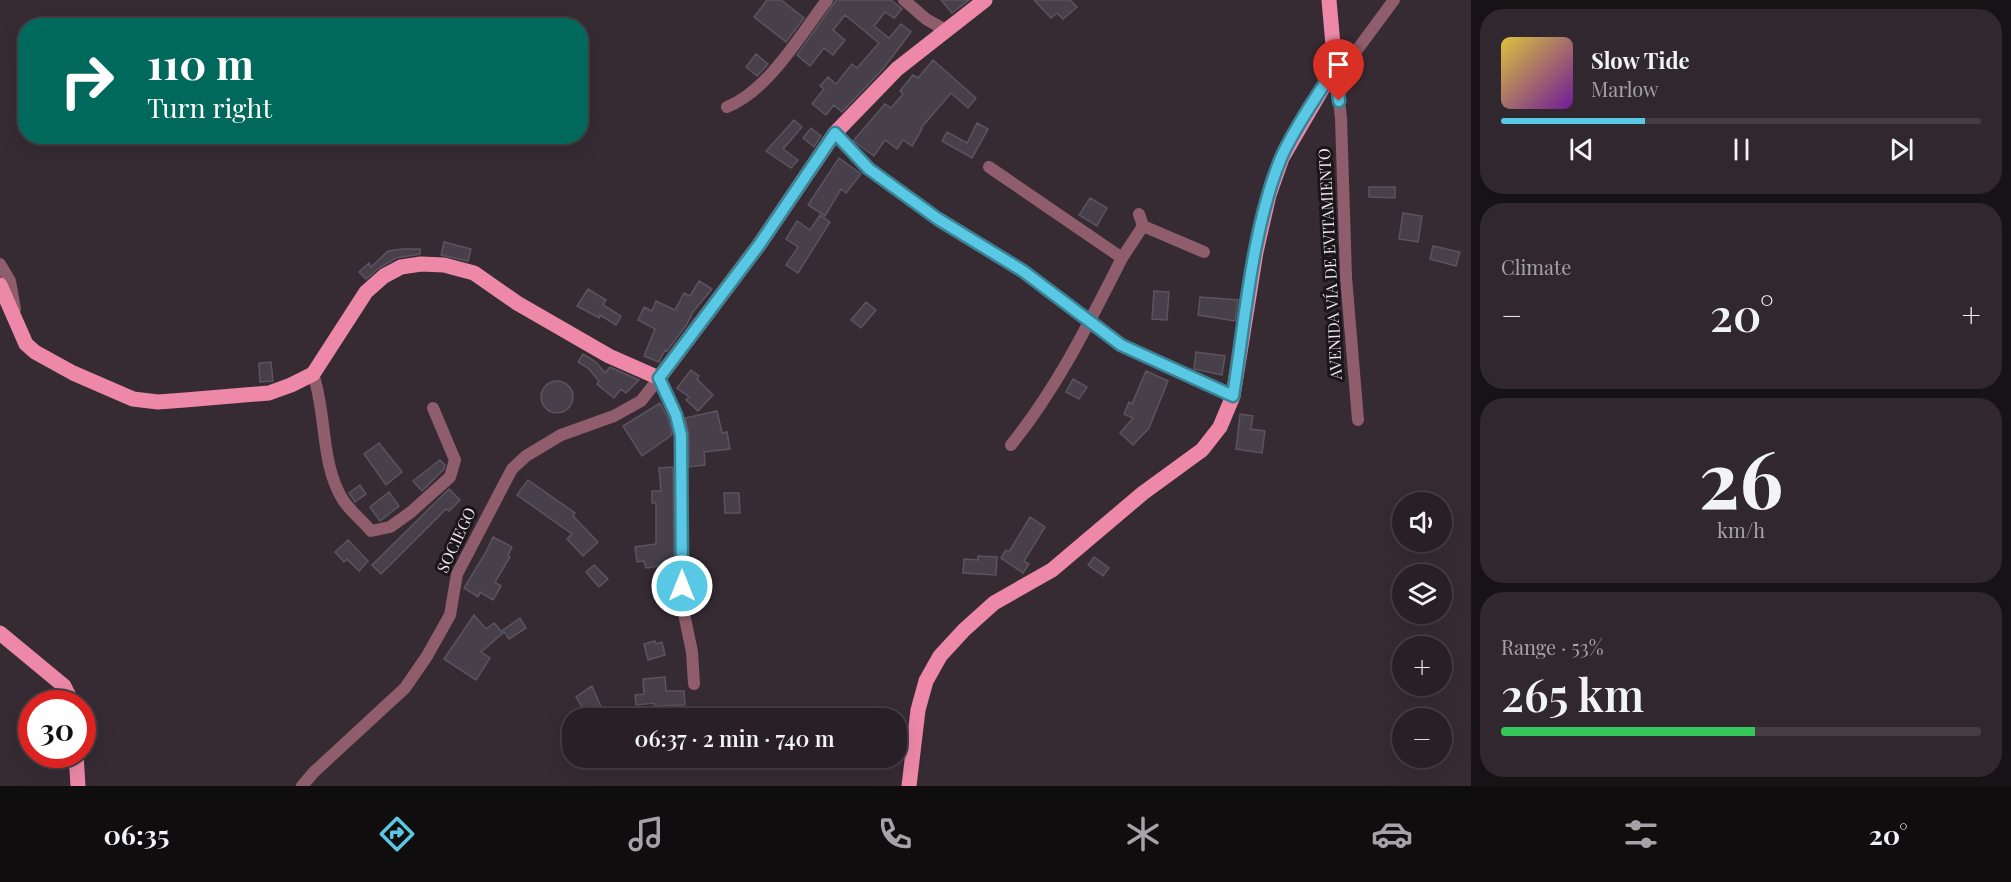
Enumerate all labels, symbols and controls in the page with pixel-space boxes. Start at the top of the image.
text: 110 m [147,35,254,91]
pin [1313,39,1364,101]
icon: right [48,42,126,120]
text: Slow Tide [1591,45,1690,75]
icon: arrive [1322,48,1355,81]
text: Marlow [1591,75,1659,102]
text: Turn right [147,89,272,125]
icon: previous [1565,133,1598,166]
icon: pause [1725,133,1758,166]
icon: next [1885,133,1918,166]
street label: AVENIDA VÍA DE EVITAMIENTO [1313,148,1346,381]
text: Climate [1501,253,1571,280]
text: 20° [1710,283,1774,343]
text: − [1501,292,1522,336]
text: + [1962,292,1981,336]
text: 26 [1699,425,1783,529]
map controls [1392,492,1452,768]
button: sound [1392,492,1452,552]
street label: SOCIEGO [431,504,480,576]
text: km/h [1717,516,1765,543]
position arrow [650,554,714,618]
button: layers [1392,564,1452,624]
text: Range · 53% [1501,633,1604,660]
button: + [1392,636,1452,696]
text: 265 km [1501,663,1644,723]
speed limit sign: 30 [18,690,96,768]
button: − [1392,708,1452,768]
text: 06:37 · 2 min · 740 m [635,723,834,753]
icon: directions [376,813,418,855]
icon: music [625,813,667,855]
icon: phone [874,813,916,855]
icon: climate [1122,813,1164,855]
icon: car [1371,813,1413,855]
icon: filters [1620,813,1662,855]
text: 06:35 [103,816,169,852]
text: 20° [1869,816,1908,852]

